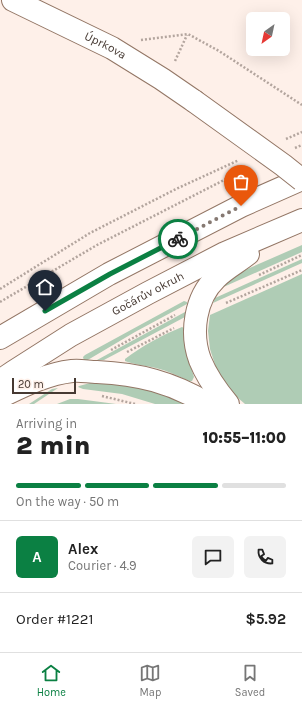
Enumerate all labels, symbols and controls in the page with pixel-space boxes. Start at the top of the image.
north arrow [246,12,290,56]
map controls [246,12,290,56]
street label: Úprkova [82,28,129,62]
pin [224,165,258,206]
icon: bag [230,171,252,193]
courier [158,219,198,259]
icon: bike [167,228,189,250]
street label: Gočárův okruh [109,269,186,318]
pin [28,270,62,311]
icon: home [34,276,56,298]
scale bar [12,376,76,395]
text: 20 m [18,378,44,391]
text: Arriving in [16,416,77,431]
text: 10:55–11:00 [202,429,286,447]
text: 2 min [16,430,91,461]
text: On the way · 50 m [16,494,119,509]
button: chat [192,536,234,578]
button: phone [244,536,286,578]
text: Alex [68,540,98,558]
text: A [32,548,42,566]
text: Courier · 4.9 [68,558,137,573]
text: Order #1221 [16,610,93,628]
text: $5.92 [245,610,286,628]
tab: Home [37,662,66,699]
tab: Map [139,662,161,699]
tab: Saved [235,662,265,699]

